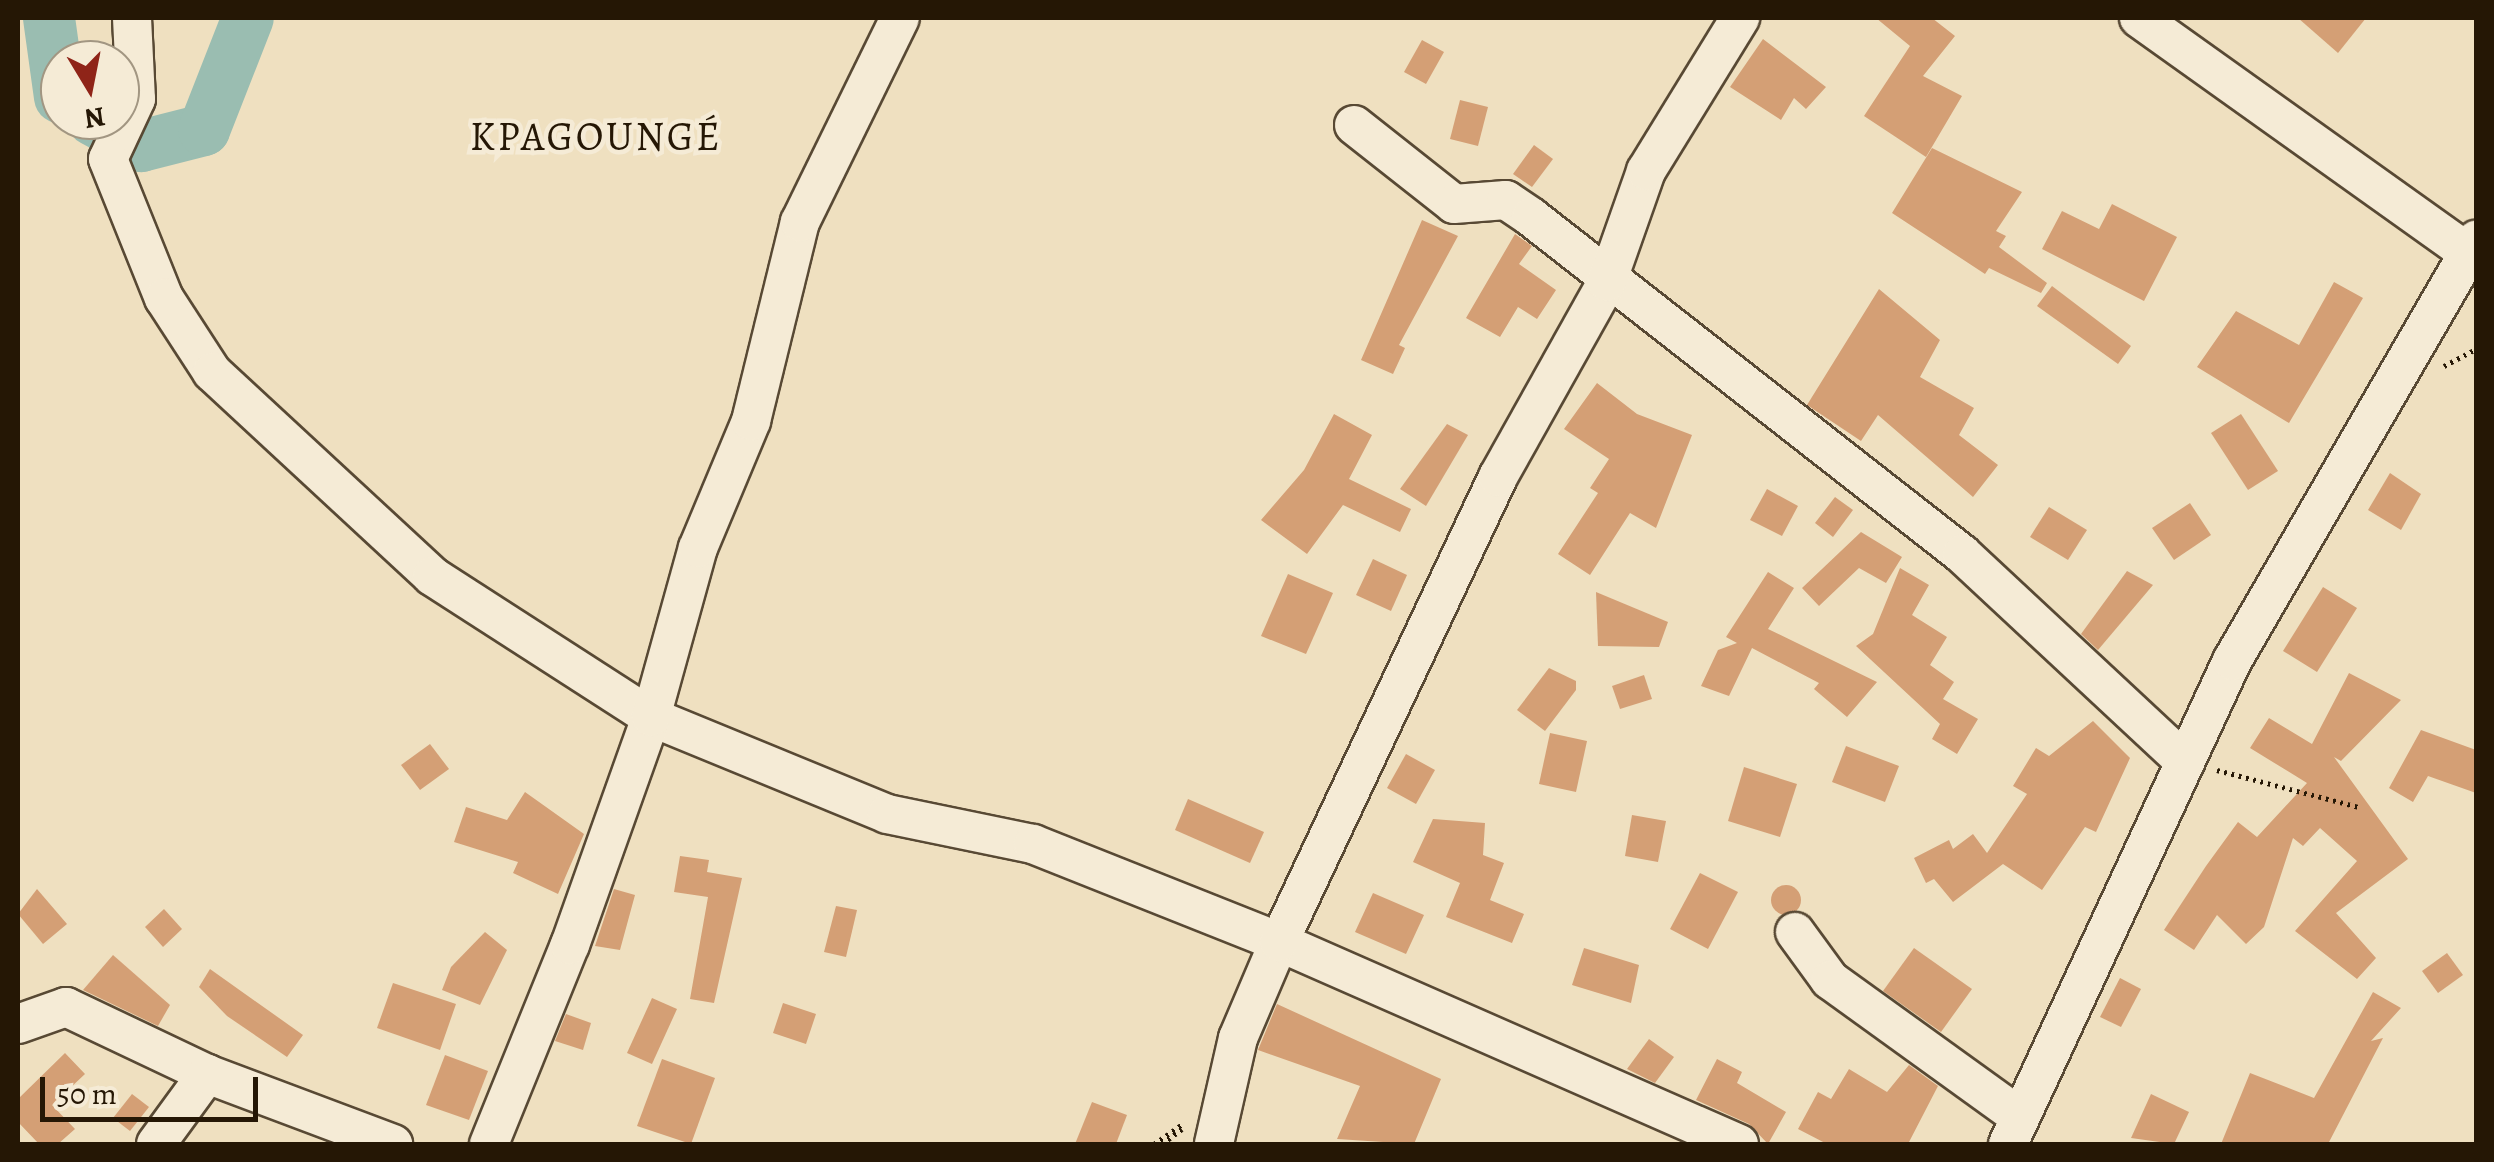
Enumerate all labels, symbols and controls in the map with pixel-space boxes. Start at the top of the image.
north arrow [40,40,140,140]
text: N [82,97,108,138]
district label: KPAGOUNGÉ [470,113,722,161]
scale bar [45,1057,262,1119]
text: 50 m [57,1074,117,1114]

